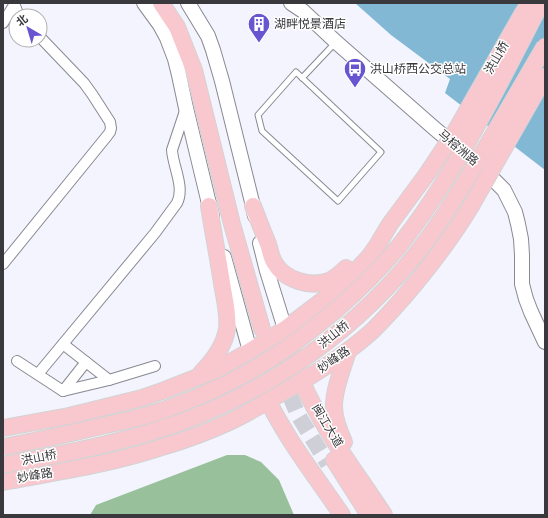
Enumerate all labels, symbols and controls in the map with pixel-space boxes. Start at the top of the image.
north arrow [8,8,48,48]
building icon: 湖畔悦景酒店 [246,11,272,44]
text: 北 [14,12,30,29]
place label: 湖畔悦景酒店 [274,17,346,32]
street label: 洪山桥 [482,39,512,77]
bus stop icon: 洪山桥西公交总站 [342,56,368,89]
place label: 洪山桥西公交总站 [370,62,466,77]
street label: 马榕洲路 [435,127,481,169]
street label: 洪山桥 [315,318,353,352]
street label: 妙峰路 [315,344,353,376]
street label: 闽江大道 [308,402,346,450]
street label: 洪山桥 [20,447,58,469]
street label: 妙峰路 [16,465,54,487]

